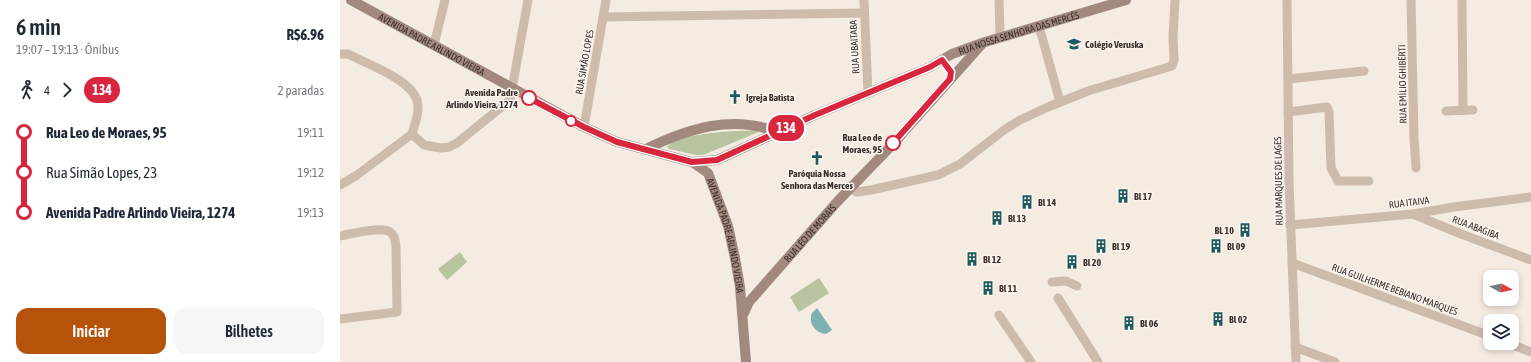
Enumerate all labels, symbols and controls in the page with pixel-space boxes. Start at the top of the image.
street label: RUA NOSSA SENHORA DAS MERCÊS [957,9,1080,57]
street label: AVENIDA PADRE ARLINDO VIEIRA [377,11,487,78]
text: 6 min [16,14,61,40]
street label: RUA UBAITABA [848,20,861,74]
text: R$6.96 [286,26,324,43]
street label: RUA SIMÃO LOPES [573,29,596,95]
school or university icon: Colégio Veruska [1066,36,1082,52]
place label: Colégio Veruska [1085,39,1144,50]
text: 19:07 – 19:13 · Ônibus [16,42,119,57]
street label: RUA EMÍLIO GHIBERTI [1396,44,1409,124]
icon: walk [16,79,38,101]
icon: forward [56,79,78,101]
text: 134 [92,82,112,98]
text: 4 [44,83,50,98]
text: 2 paradas [277,83,324,98]
place label: Avenida Padre Arlindo Vieira, 1274 [445,87,518,110]
church icon: Igreja Batista [727,89,743,105]
marker: Avenida Padre Arlindo Vieira, 1274 [521,90,537,106]
place label: Igreja Batista [746,92,795,103]
unlabelled marker [565,115,577,127]
line badge: 134 [763,115,809,141]
text: 134 [776,120,796,136]
text: Rua Leo de Moraes, 95 [46,124,167,141]
text: 19:11 [297,125,324,140]
place label: Rua Leo de Moraes, 95 [842,132,882,155]
marker: Rua Leo de Moraes, 95 [885,135,901,151]
street label: RUA MARQUES DE LAGES [1272,136,1285,226]
church icon: Paróquia Nossa Senhora das Merces [809,150,825,166]
text: Rua Simão Lopes, 23 [46,164,157,181]
text: 19:12 [297,165,324,180]
place label: Paróquia Nossa Senhora das Merces [781,168,854,191]
street label: AVENIDA PADRE ARLINDO VIEIRA [704,177,745,294]
building icon: Bl 17 [1115,188,1131,204]
place label: Bl 17 [1134,191,1152,202]
building icon: Bl 14 [1019,194,1035,210]
street label: RUA ITAIVA [1388,195,1430,210]
place label: Bl 14 [1038,197,1056,208]
street label: RUA LÉO DE MORAIS [782,202,838,264]
text: Avenida Padre Arlindo Vieira, 1274 [46,204,235,221]
text: 19:13 [297,205,324,220]
building icon: Bl 13 [989,210,1005,226]
place label: Bl 13 [1008,213,1026,224]
street label: RUA ABAGIBA [1451,214,1501,241]
building icon: BL 10 [1237,222,1253,238]
place label: BL 10 [1215,225,1234,236]
building icon: Bl 19 [1093,238,1109,254]
building icon: Bl 09 [1208,238,1224,254]
place label: Bl 19 [1112,241,1130,252]
place label: Bl 09 [1227,241,1245,252]
building icon: Bl 12 [964,251,980,267]
place label: Bl 12 [983,254,1001,265]
building icon: Bl 20 [1064,254,1080,270]
place label: Bl 20 [1083,257,1101,268]
street label: RUA GUILHERME BEBIANO MARQUES [1330,262,1459,317]
north arrow [1483,270,1519,306]
map controls [1483,270,1519,350]
building icon: Bl 11 [980,280,996,296]
place label: Bl 11 [999,283,1017,294]
button: Iniciar [16,308,166,354]
button: Bilhetes [174,308,324,354]
building icon: Bl 02 [1210,311,1226,327]
place label: Bl 02 [1229,314,1247,325]
button: layers [1483,314,1519,350]
building icon: Bl 06 [1121,315,1137,331]
place label: Bl 06 [1140,318,1158,329]

